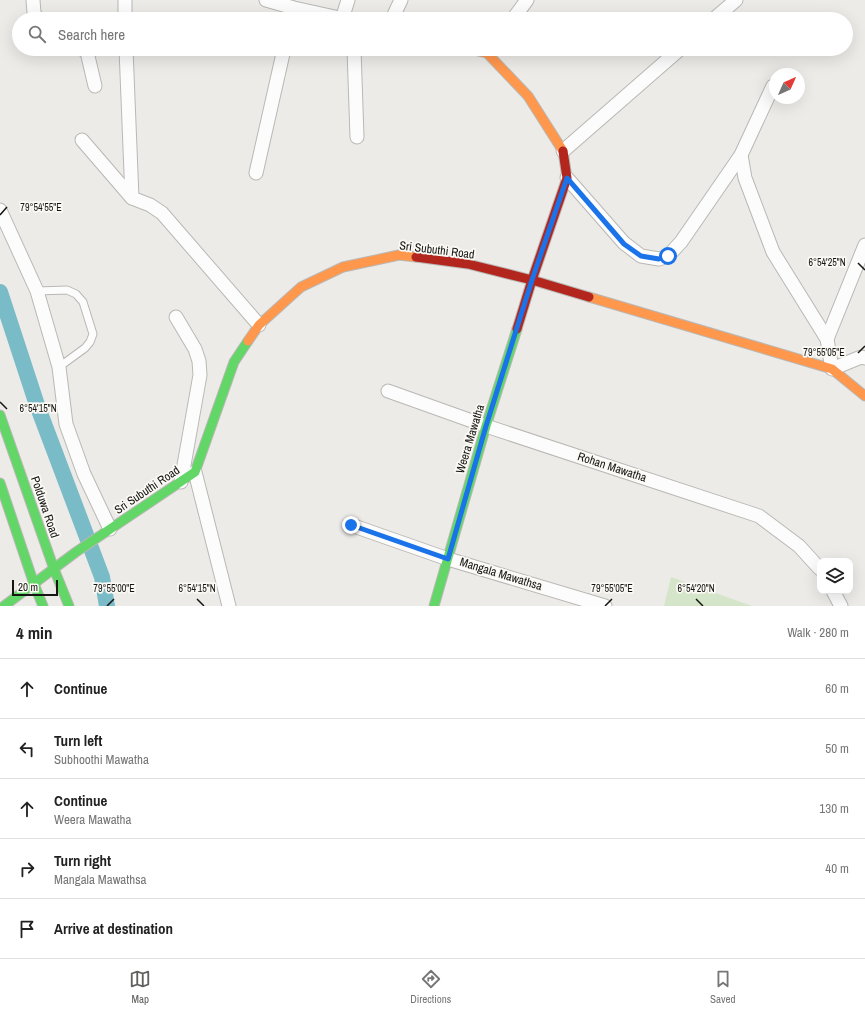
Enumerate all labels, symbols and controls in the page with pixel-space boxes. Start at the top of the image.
search box [12,12,853,56]
icon: search [26,23,48,45]
text: Search here [58,24,125,45]
north arrow [769,68,805,104]
text: 79°54'55"E [20,201,62,214]
street label: Sri Subuthi Road [399,237,475,263]
route start [659,247,677,265]
text: 6°54'25"N [808,256,846,269]
text: 79°55'05"E [803,346,845,359]
text: 6°54'15"N [19,402,57,415]
street label: Weera Mawatha [452,402,488,476]
street label: Rohan Mawatha [575,448,649,486]
street label: Sri Subuthi Road [111,462,183,518]
street label: Polduwa Road [27,474,63,540]
route end [342,516,360,534]
street label: Mangala Mawathsa [458,554,545,594]
map controls [817,558,853,594]
button: layers [817,558,853,594]
scale bar [12,578,58,597]
text: 20 m [18,580,38,594]
text: 79°55'00"E [93,582,135,595]
text: 6°54'15"N [178,582,216,595]
text: 79°55'05"E [591,582,633,595]
text: 6°54'20"N [677,582,715,595]
text: 4 min [16,621,52,644]
text: Walk · 280 m [787,624,849,641]
icon: ahead [16,678,38,700]
text: Continue [54,678,107,699]
text: 60 m [825,680,849,697]
text: Turn left [54,730,102,751]
icon: left [16,738,38,760]
text: 50 m [825,740,849,757]
text: Subhoothi Mawatha [54,751,149,768]
text: Continue [54,790,107,811]
icon: ahead [16,798,38,820]
text: 130 m [819,800,849,817]
text: Weera Mawatha [54,811,131,828]
text: Turn right [54,850,111,871]
icon: right [16,858,38,880]
text: 40 m [825,860,849,877]
text: Mangala Mawathsa [54,871,146,888]
icon: arrive [16,918,38,940]
text: Arrive at destination [54,918,173,939]
tab: Map [129,968,151,1006]
tab: Directions [410,968,451,1006]
tab: Saved [710,968,736,1006]

